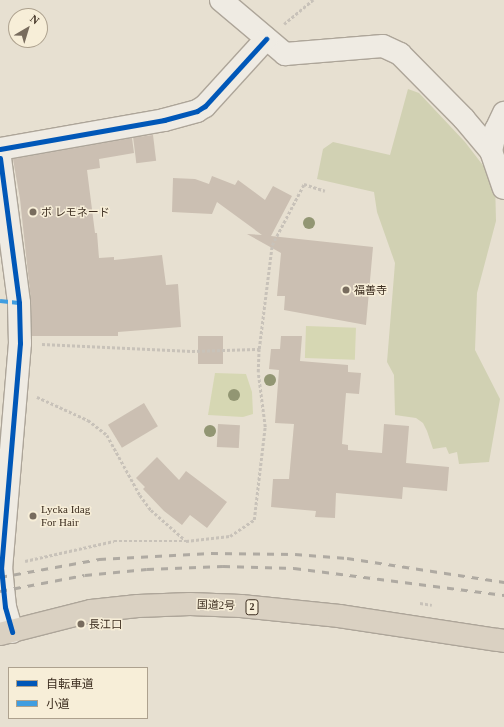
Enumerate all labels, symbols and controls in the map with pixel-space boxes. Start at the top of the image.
north arrow [8,8,48,48]
text: N [28,12,42,27]
place label: ボ レモネード [41,205,110,219]
marker: ボ レモネード [28,207,38,217]
place label: 福善寺 [354,283,387,297]
marker: 福善寺 [341,285,351,295]
place label: Lycka Idag For Hair [41,503,90,529]
marker: Lycka Idag For Hair [28,511,38,521]
street label: 国道2号 [197,598,235,612]
road number: 2 [245,599,259,615]
place label: 長江口 [89,617,122,631]
marker: 長江口 [76,619,86,629]
legend [8,667,148,719]
text: 自転車道 [46,677,94,691]
text: 小道 [46,697,70,711]

